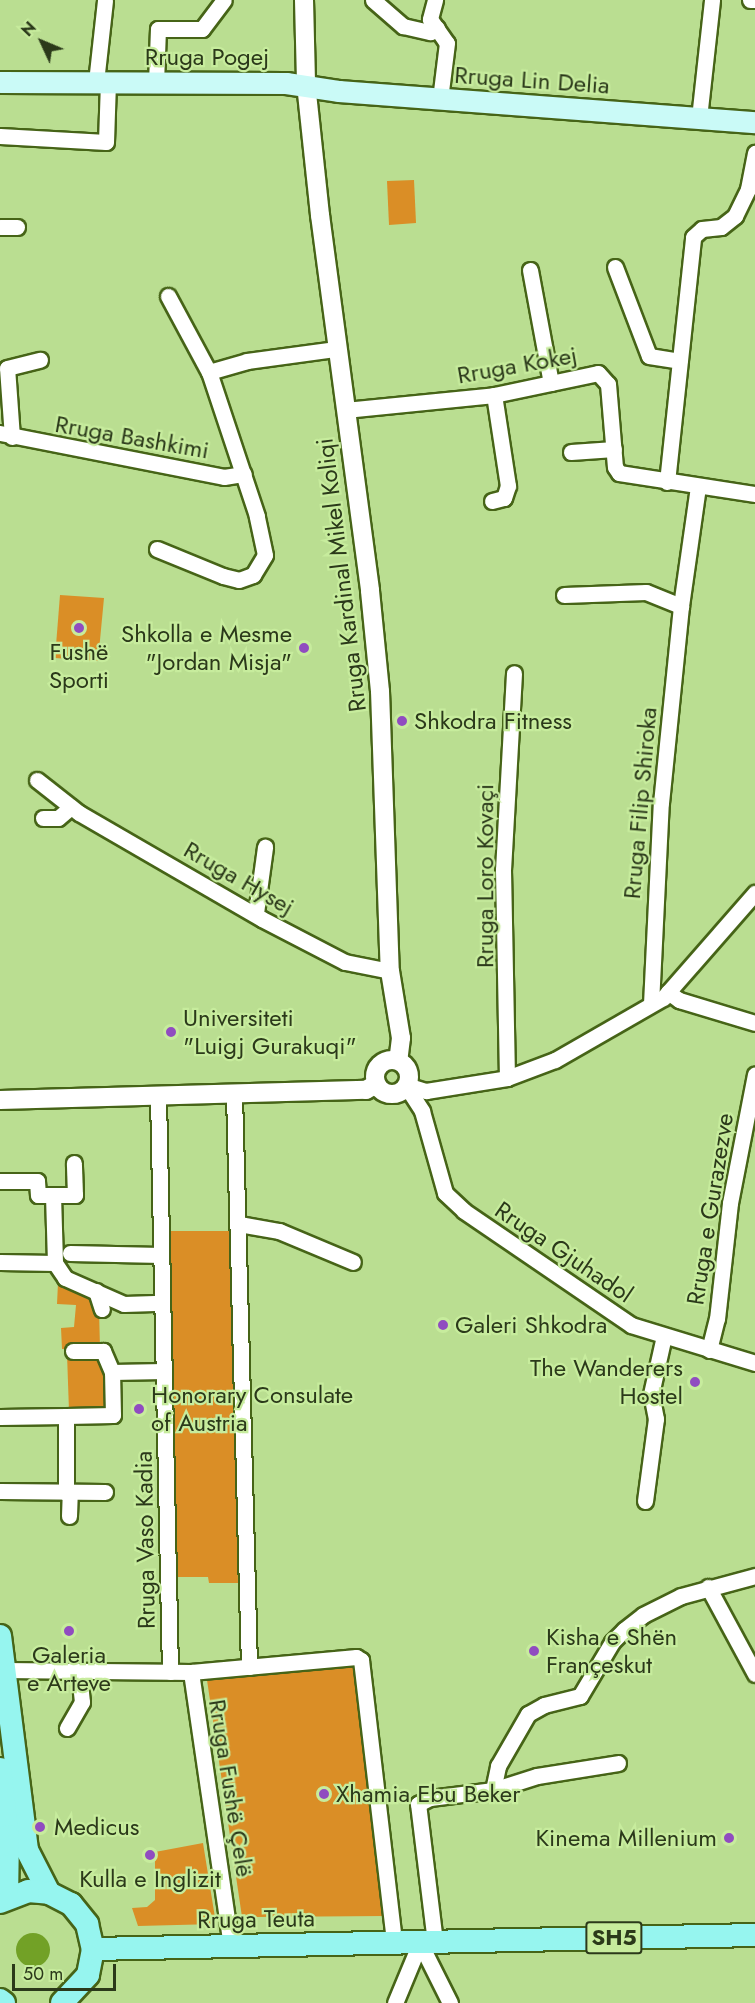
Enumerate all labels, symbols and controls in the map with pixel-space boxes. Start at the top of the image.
north arrow [12,12,72,72]
text: N [16,17,41,42]
street label: Rruga Pogej [145,43,269,71]
street label: Rruga Lin Delia [453,60,611,100]
street label: Rruga Kokej [455,340,579,390]
street label: Rruga Bashkimi [53,409,211,465]
street label: Rruga Kardinal Mikel Koliqi [310,437,372,713]
place label: Shkolla e Mesme "Jordan Misja" [121,620,292,676]
marker: Fushë Sporti [72,621,86,635]
place label: Fushë Sporti [49,638,109,694]
marker: Shkolla e Mesme "Jordan Misja" [297,641,311,655]
street label: Rruga Filip Shiroka [617,706,663,900]
place label: Shkodra Fitness [414,707,572,735]
marker: Shkodra Fitness [395,714,409,728]
street label: Rruga Loro Kovaçi [471,784,499,968]
street label: Rruga Hysej [179,835,299,921]
place label: Universiteti "Luigj Gurakuqi" [183,1004,357,1060]
marker: Universiteti "Luigj Gurakuqi" [164,1025,178,1039]
street label: Rruga e Gurazezve [681,1111,739,1307]
street label: Rruga Gjuhadol [489,1195,639,1309]
place label: Galeri Shkodra [455,1311,607,1339]
marker: Galeri Shkodra [436,1318,450,1332]
place label: The Wanderers Hostel [530,1354,683,1410]
marker: The Wanderers Hostel [688,1375,702,1389]
place label: Honorary Consulate of Austria [151,1381,353,1437]
marker: Honorary Consulate of Austria [132,1402,146,1416]
street label: Rruga Vaso Kadia [129,1451,161,1629]
place label: Kisha e Shën Françeskut [546,1623,677,1679]
marker: Galeria e Arteve [62,1624,76,1638]
place label: Galeria e Arteve [27,1641,111,1697]
marker: Kisha e Shën Françeskut [527,1644,541,1658]
street label: Rruga Fushë Çelë [203,1697,259,1879]
place label: Xhamia Ebu Beker [336,1780,520,1808]
marker: Xhamia Ebu Beker [317,1787,331,1801]
place label: Medicus [54,1813,139,1841]
marker: Medicus [31,1818,49,1836]
place label: Kinema Millenium [536,1824,717,1852]
marker: Kinema Millenium [722,1831,736,1845]
marker: Kulla e Inglizit [143,1848,157,1862]
place label: Kulla e Inglizit [79,1865,221,1893]
street label: Rruga Teuta [197,1904,315,1934]
road number: SH5 [584,1919,644,1957]
scale bar [15,1952,118,1990]
text: 50 m [23,1961,63,1987]

